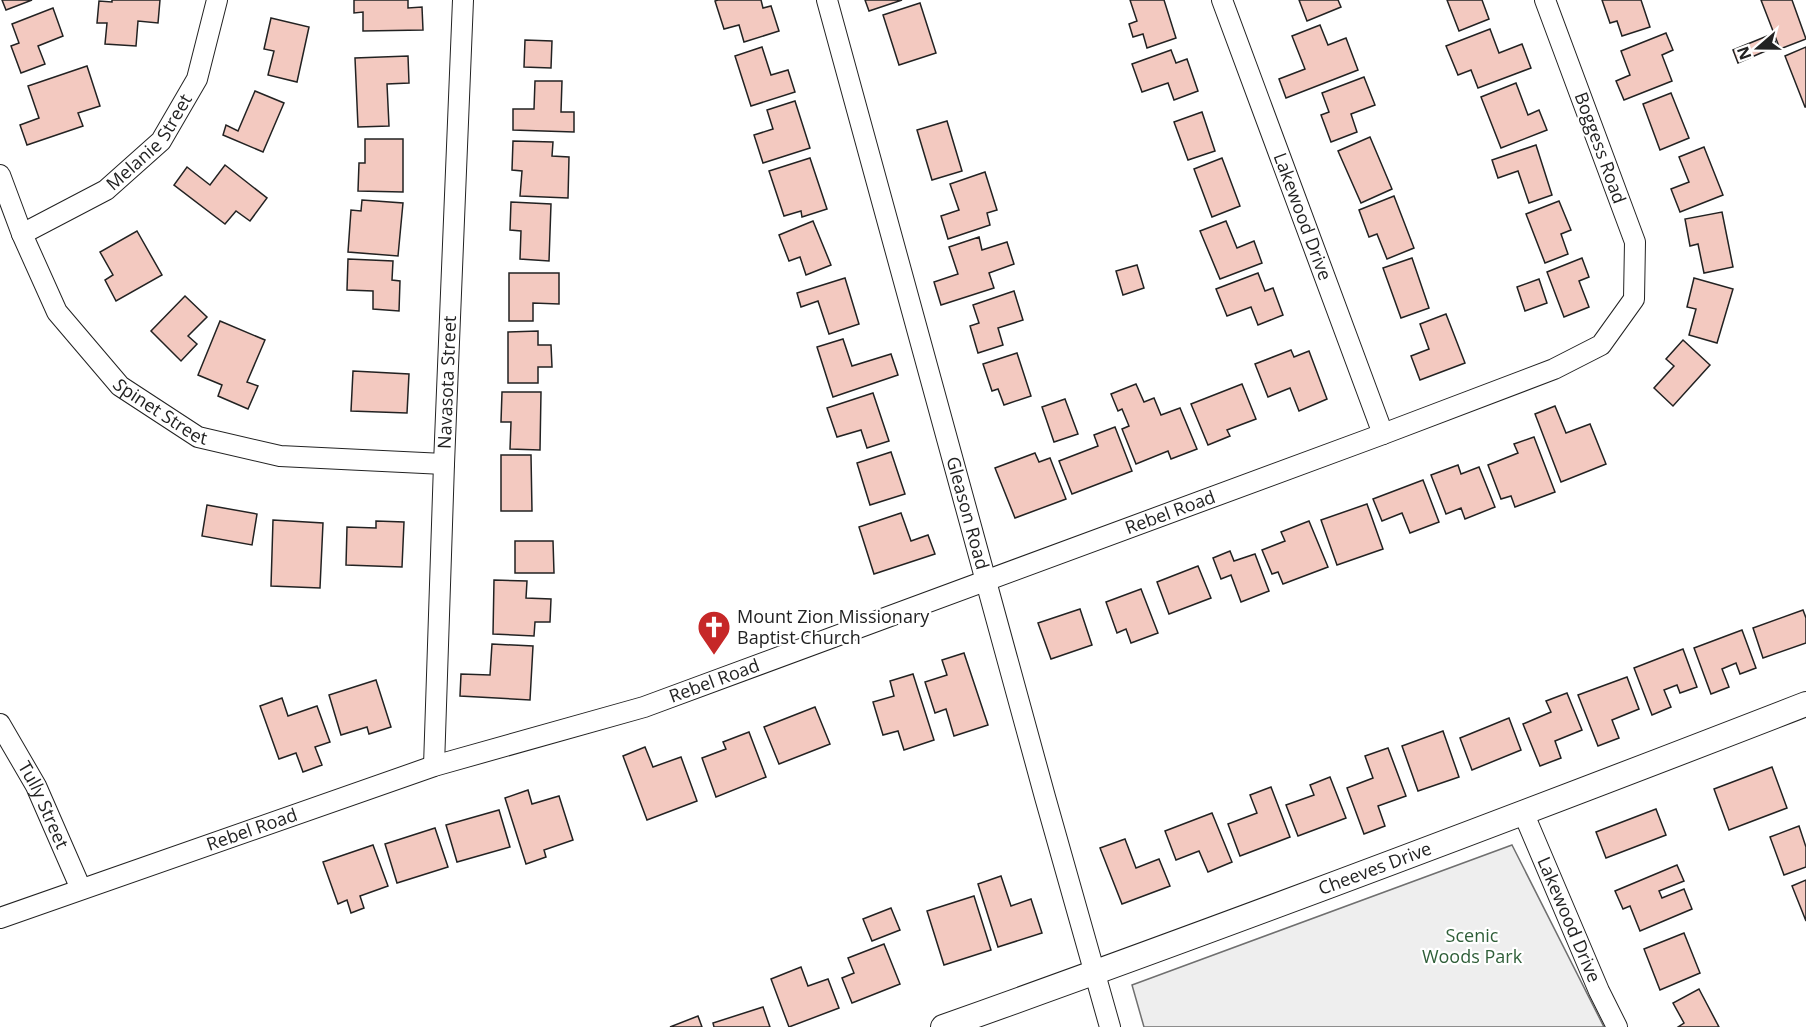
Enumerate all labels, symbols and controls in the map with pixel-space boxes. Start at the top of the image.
north arrow [1728,18,1788,78]
text: N [1731,43,1756,63]
street label: Melanie Street [101,89,197,195]
street label: Boggess Road [1570,89,1632,207]
street label: Lakewood Drive [1269,149,1338,283]
street label: Navasota Street [432,315,461,449]
street label: Spinet Street [108,373,210,450]
street label: Gleason Road [941,454,995,572]
street label: Rebel Road [1121,484,1218,539]
place label: Mount Zion Missionary Baptist Church [737,604,930,649]
church icon: Mount Zion Missionary Baptist Church [696,609,732,656]
street label: Rebel Road [666,652,763,708]
street label: Tully Street [13,756,75,852]
street label: Rebel Road [203,802,300,856]
street label: Cheeves Drive [1315,836,1435,900]
street label: Lakewood Drive [1532,853,1607,986]
park label: Scenic Woods Park [1422,923,1523,968]

